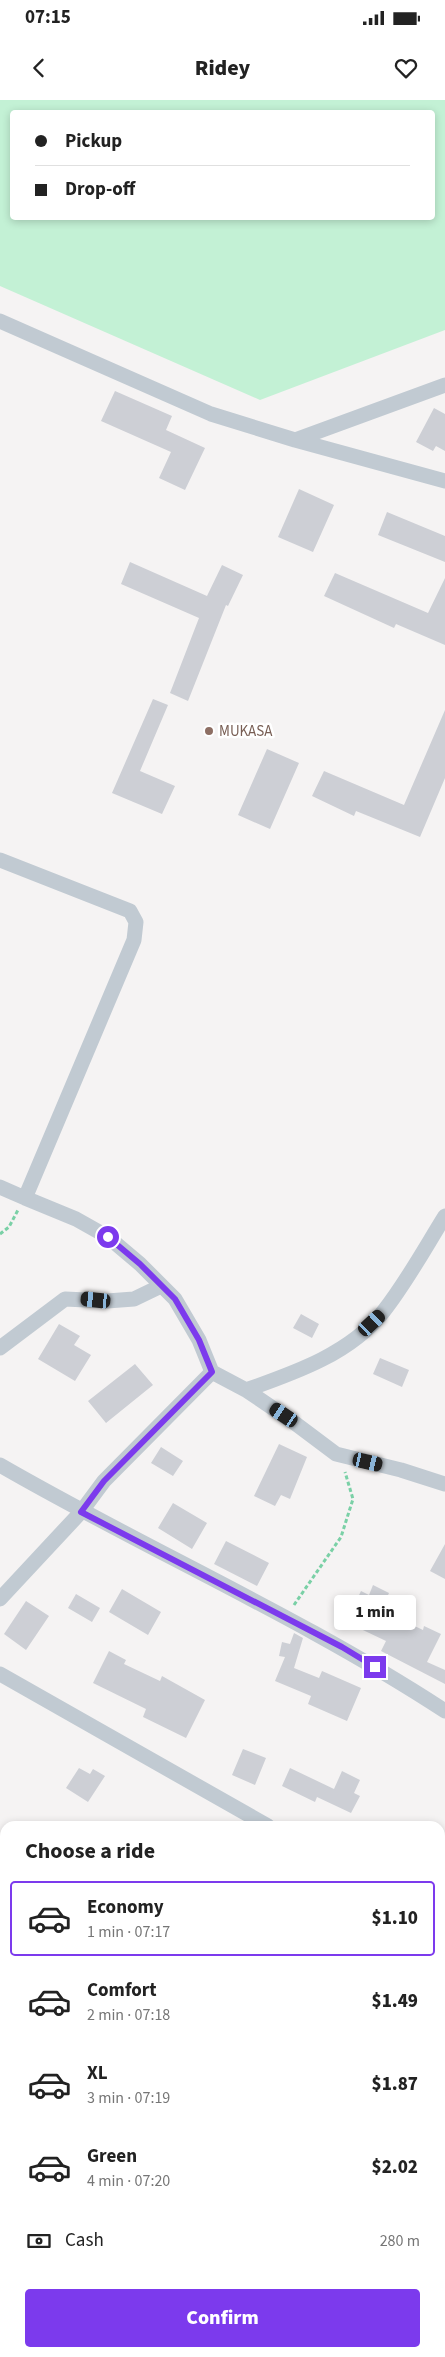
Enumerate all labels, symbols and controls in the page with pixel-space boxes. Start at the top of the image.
text: 07:15 [25,4,71,31]
text: Ridey [195,52,250,84]
icon: back [25,54,53,82]
icon: heart [392,54,420,82]
text: Pickup [65,128,122,155]
text: Drop-off [65,176,135,203]
place label: MUKASA [219,721,273,742]
marker: MUKASA [203,725,215,737]
route start [97,1226,119,1248]
car [80,1291,111,1309]
car [355,1307,388,1339]
car [267,1400,300,1430]
car [351,1451,384,1473]
callout: 1 min [334,1594,416,1630]
text: 1 min [355,1601,395,1623]
route end [364,1656,386,1678]
text: Choose a ride [25,1835,155,1867]
text: Economy [87,1894,164,1921]
icon: car [27,1896,72,1941]
text: $1.10 [372,1905,418,1932]
text: 1 min · 07:17 [87,1921,170,1943]
text: Comfort [87,1977,157,2004]
icon: car [27,1979,72,2024]
text: $1.49 [372,1988,418,2015]
text: 2 min · 07:18 [87,2004,170,2026]
text: XL [87,2060,108,2087]
icon: car [27,2062,72,2107]
text: $1.87 [372,2071,418,2098]
text: 3 min · 07:19 [87,2087,170,2109]
text: Green [87,2143,137,2170]
icon: car [27,2145,72,2190]
text: $2.02 [372,2154,418,2181]
text: 4 min · 07:20 [87,2170,170,2192]
icon: cash [25,2227,53,2255]
text: Cash [65,2227,104,2254]
text: 280 m [380,2230,420,2252]
button: Confirm [25,2289,420,2347]

